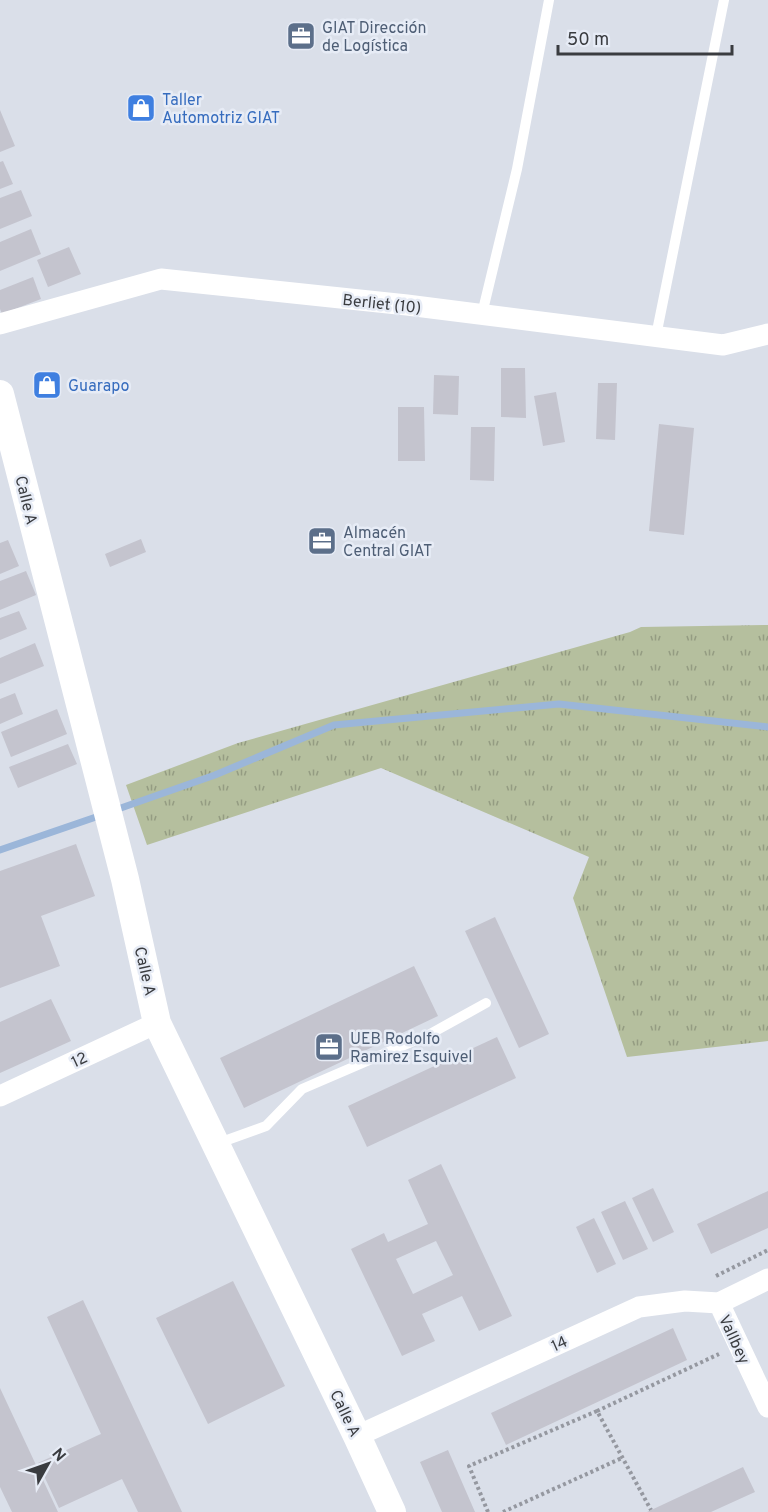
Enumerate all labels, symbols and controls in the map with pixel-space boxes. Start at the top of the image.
scale bar [558,18,732,56]
place label: GIAT Dirección de Logística [322,19,427,57]
office icon: GIAT Dirección de Logística [285,20,317,52]
text: 50 m [567,29,609,52]
place label: Taller Automotriz GIAT [162,91,280,129]
shop icon: Taller Automotriz GIAT [125,92,157,124]
street label: Berliet (10) [341,291,422,319]
shop icon: Guarapo [31,369,63,401]
place label: Guarapo [68,377,130,397]
street label: Calle A [9,474,41,527]
place label: Almacén Central GIAT [343,524,432,562]
office icon: Almacén Central GIAT [306,525,338,557]
street label: Calle A [129,945,159,998]
place label: UEB Rodolfo Ramirez Esquivel [350,1030,472,1068]
office icon: UEB Rodolfo Ramirez Esquivel [313,1031,345,1063]
street label: 12 [68,1048,91,1073]
street label: Vallbey [713,1312,753,1368]
street label: 14 [549,1332,571,1357]
street label: Calle A [324,1387,364,1441]
north arrow [18,1434,78,1494]
text: N [47,1445,69,1466]

